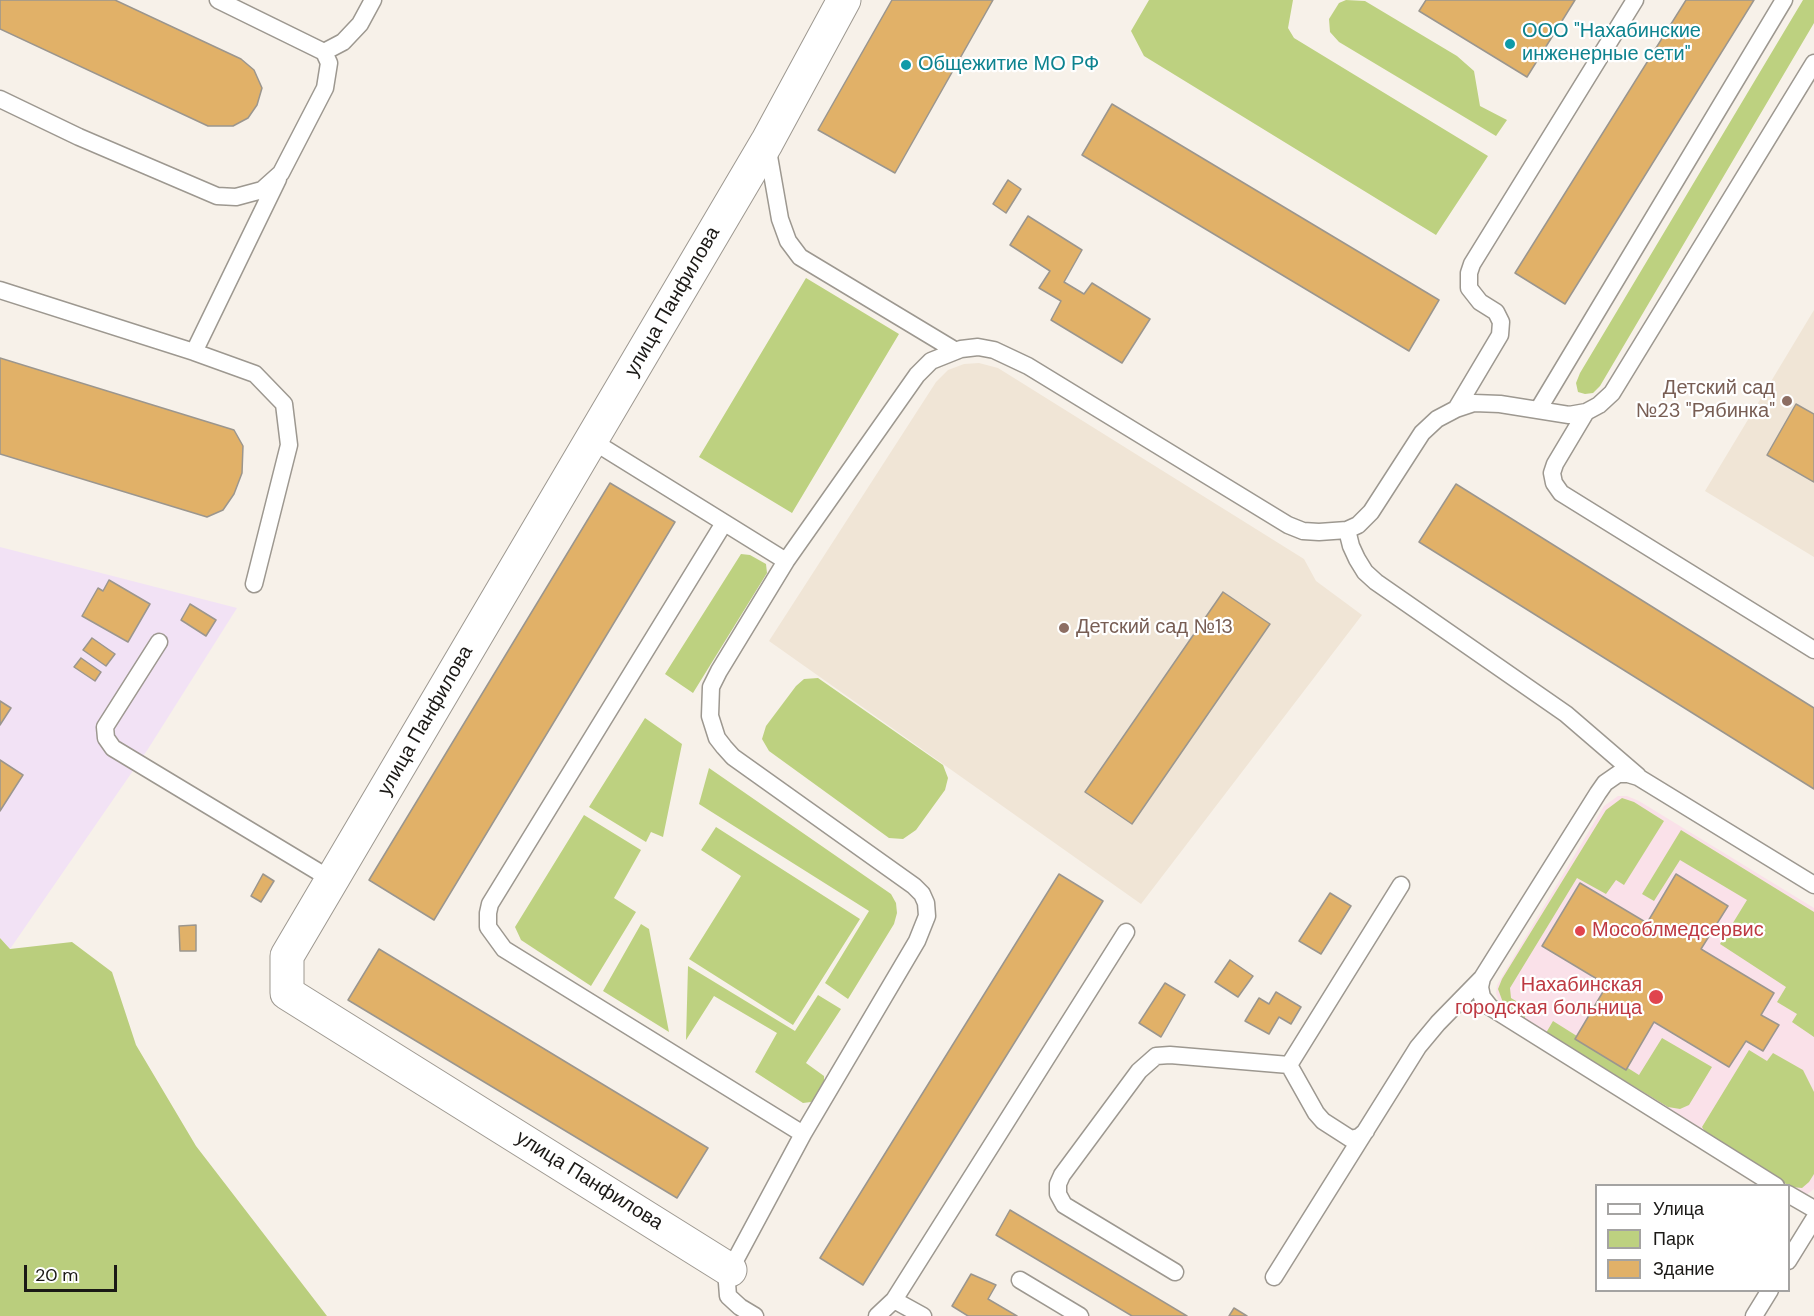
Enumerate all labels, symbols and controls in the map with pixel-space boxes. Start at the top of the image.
place label: ООО "Нахабинские инженерные сети" [1522,20,1701,67]
marker: ООО "Нахабинские инженерные сети" [1503,37,1517,51]
place label: Общежитие МО РФ [918,53,1099,77]
marker: Общежитие МО РФ [899,58,913,72]
street label: улица Панфилова [620,223,726,381]
place label: Детский сад №23 "Рябинка" [1636,377,1775,424]
marker: Детский сад №23 "Рябинка" [1780,394,1794,408]
place label: Детский сад №13 [1076,616,1233,640]
marker: Детский сад №13 [1057,621,1071,635]
street label: улица Панфилова [373,642,479,800]
place label: Мособлмедсервис [1592,919,1764,943]
marker: Мособлмедсервис [1573,924,1587,938]
place label: Нахабинская городская больница [1455,974,1642,1021]
marker: Нахабинская городская больница [1647,988,1665,1006]
street label: улица Панфилова [511,1126,667,1236]
legend [1595,1184,1790,1292]
text: Улица [1653,1197,1704,1221]
text: Парк [1653,1227,1694,1251]
scale bar [27,1253,120,1291]
text: Здание [1653,1257,1714,1281]
text: 20 m [35,1263,78,1287]

